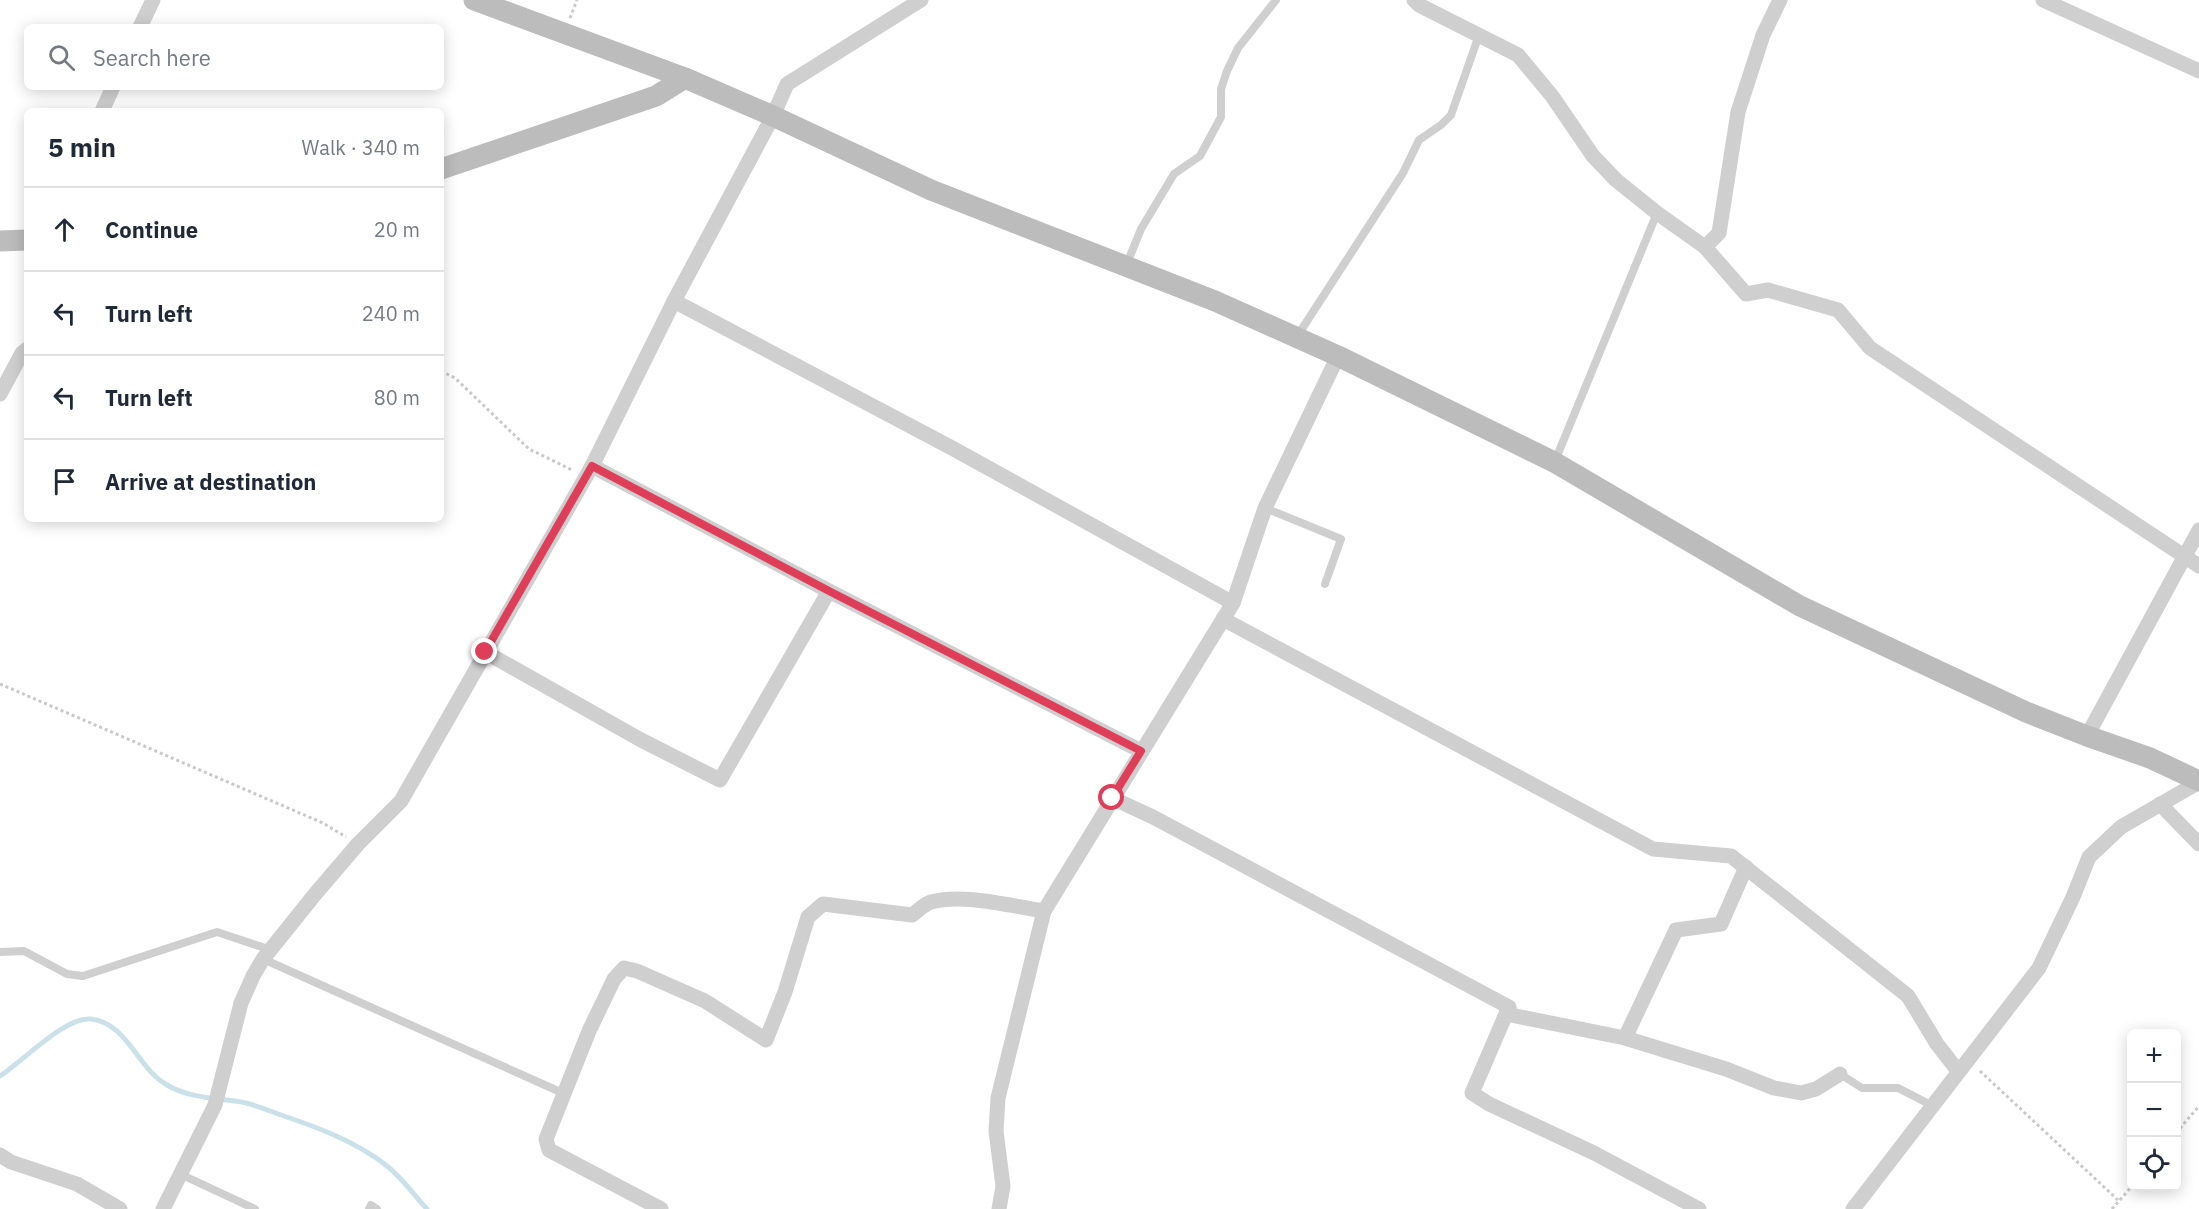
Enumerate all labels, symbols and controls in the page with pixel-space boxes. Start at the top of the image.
search box [24,24,444,90]
icon: search [45,41,78,74]
text: Search here [93,43,211,72]
text: 5 min [48,130,116,164]
text: Walk · 340 m [302,134,420,161]
icon: ahead [48,213,81,246]
text: Continue [105,215,198,244]
text: 20 m [374,216,420,243]
icon: left [48,297,81,330]
text: Turn left [105,299,193,328]
text: 240 m [362,300,420,327]
icon: left [48,381,81,414]
text: Turn left [105,383,193,412]
text: 80 m [374,384,420,411]
icon: arrive [48,465,81,498]
text: Arrive at destination [105,467,316,496]
route end [471,638,497,664]
route start [1098,784,1124,810]
map controls [2127,1029,2181,1191]
button: + [2127,1029,2181,1083]
button: − [2127,1083,2181,1137]
button: locate [2127,1137,2181,1191]

